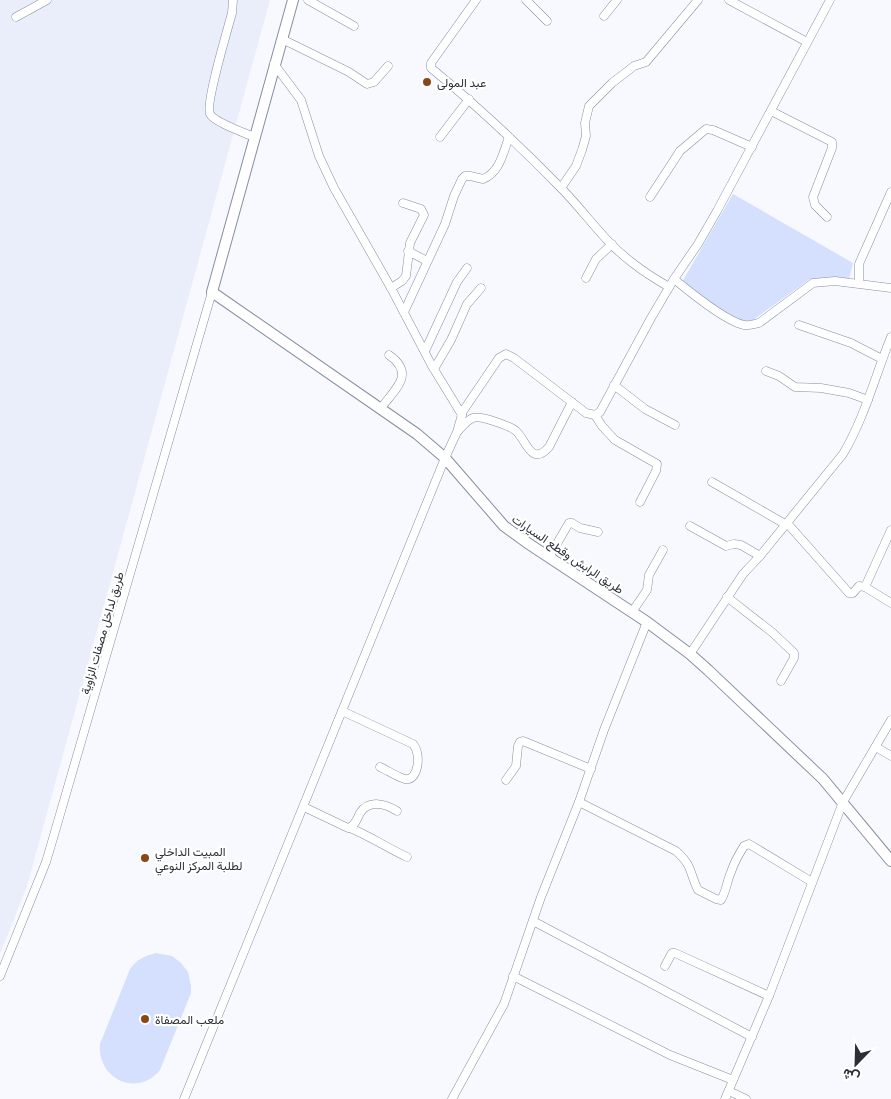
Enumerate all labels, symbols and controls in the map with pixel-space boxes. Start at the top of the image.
marker: عبد المولى [421,76,433,88]
place label: عبد المولى [437,76,486,91]
street label: طريق الرابش وقطع السيارات [508,512,626,599]
street label: طريق لداخل مصفات الزاوية [78,570,128,696]
place label: المبيت الداخلي لطلبة المركز النوعي [155,845,243,876]
marker: المبيت الداخلي لطلبة المركز النوعي [139,852,151,864]
marker: ملعب المصفاة [139,1013,151,1025]
place label: ملعب المصفاة [155,1013,224,1027]
north arrow [831,1039,881,1089]
text: ش [840,1064,862,1087]

